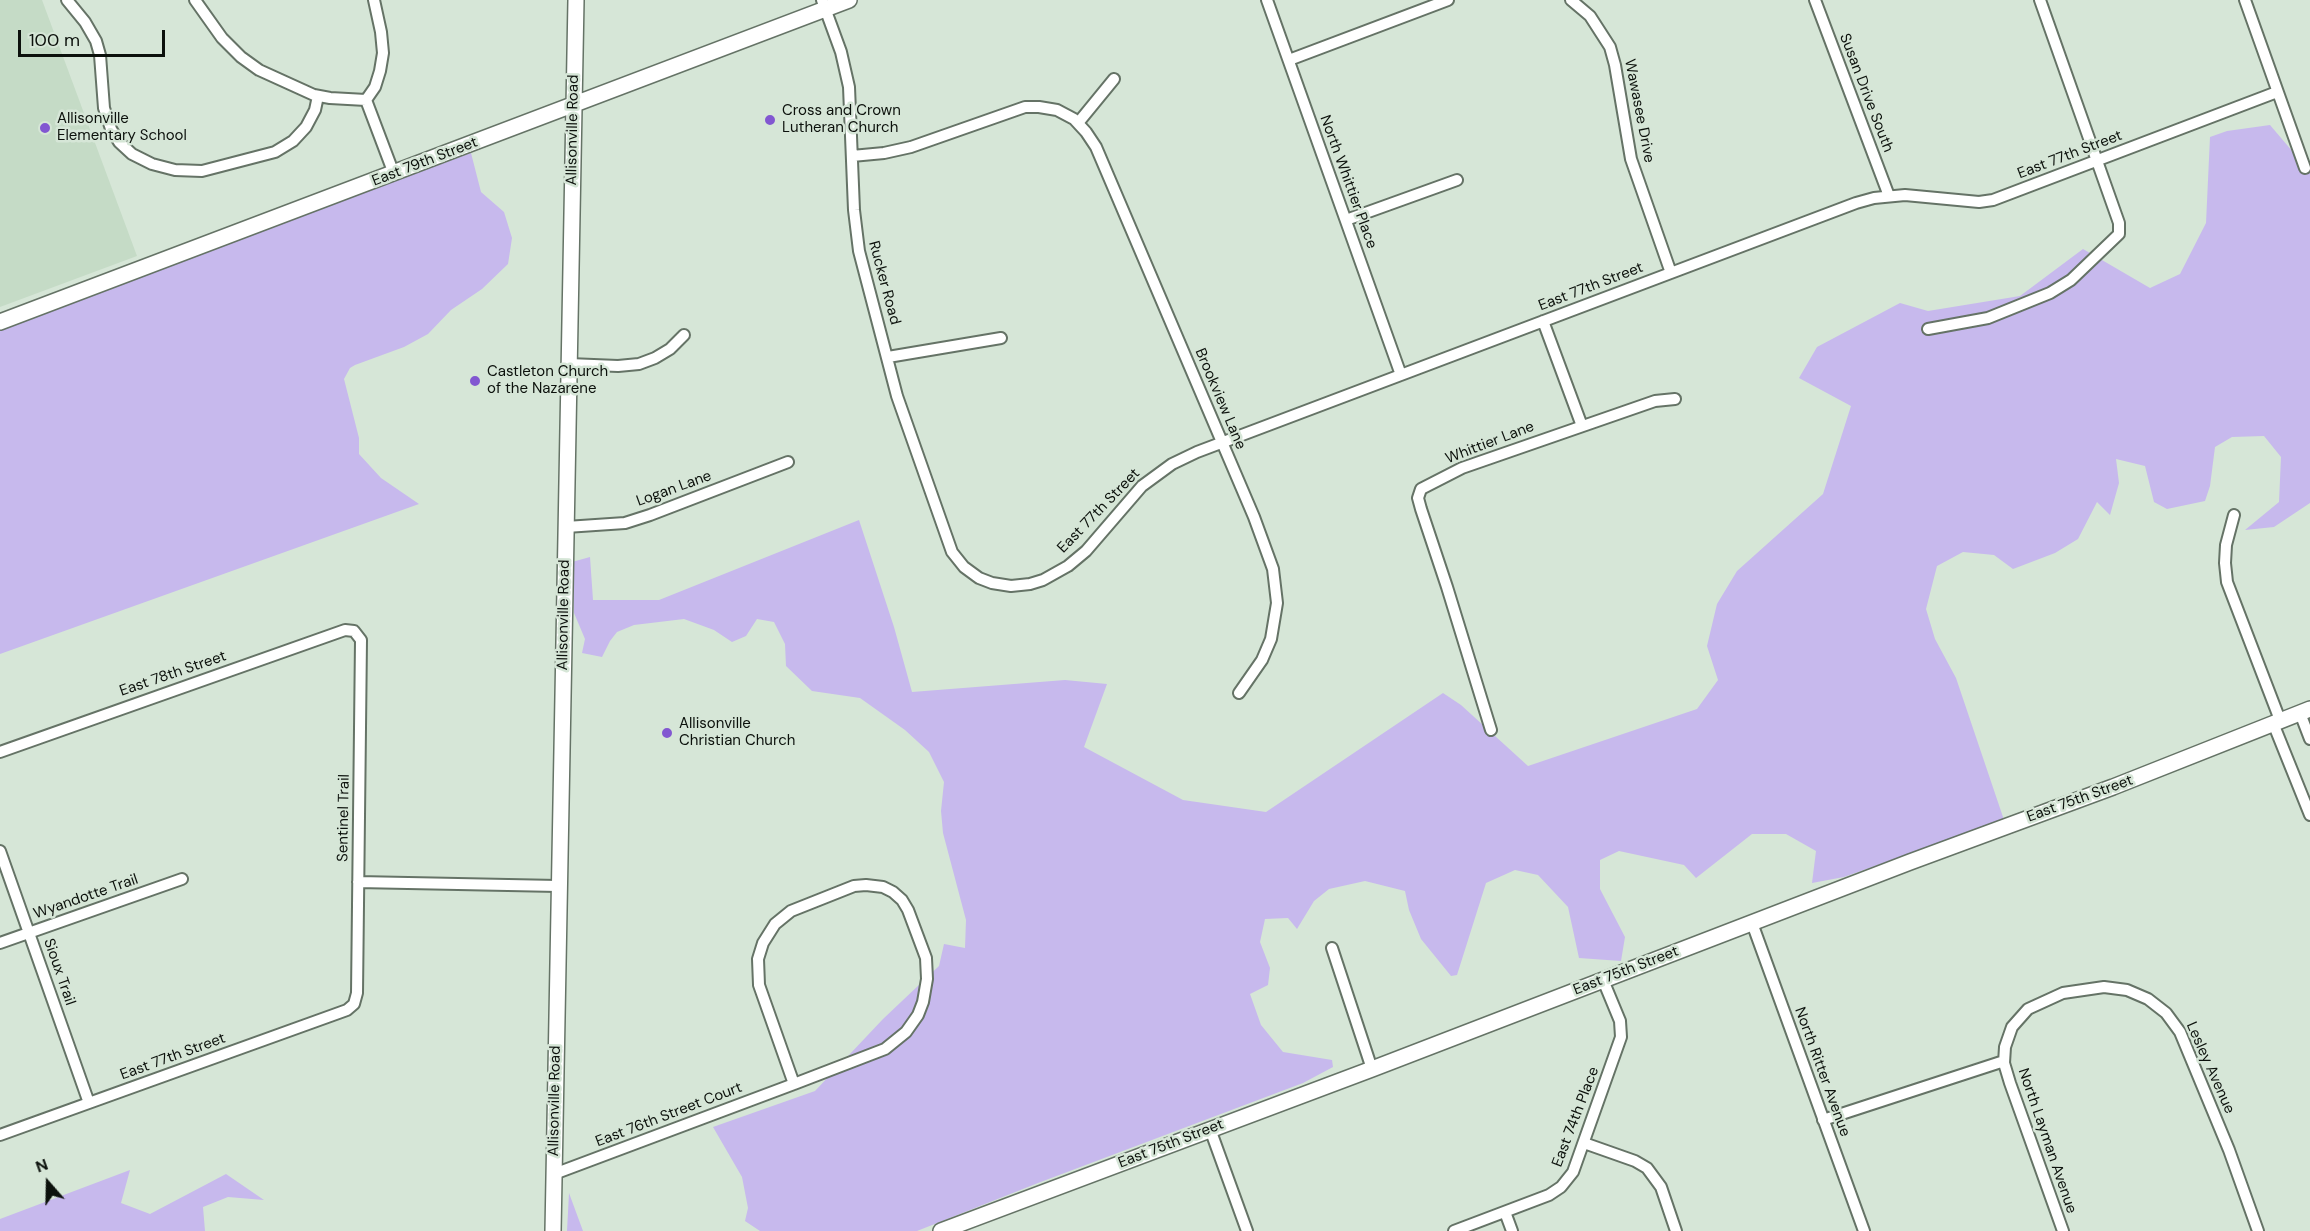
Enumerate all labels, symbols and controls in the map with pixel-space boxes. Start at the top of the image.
scale bar [21,18,168,56]
text: 100 m [29,28,80,52]
street label: Susan Drive South [1835,31,1897,155]
street label: Wawasee Drive [1620,58,1658,164]
street label: Allisonville Road [563,74,583,186]
place label: Cross and Crown Lutheran Church [782,102,901,137]
place label: Allisonville Elementary School [57,110,187,145]
marker: Cross and Crown Lutheran Church [763,113,777,127]
street label: North Whittier Place [1315,113,1381,251]
marker: Allisonville Elementary School [38,121,52,135]
street label: East 77th Street [2015,127,2125,183]
street label: East 79th Street [370,134,480,190]
street label: Rucker Road [864,239,904,327]
street label: East 77th Street [1536,259,1646,315]
street label: Brookview Lane [1191,346,1249,452]
place label: Castleton Church of the Nazarene [487,363,608,398]
marker: Castleton Church of the Nazarene [468,374,482,388]
street label: Whittier Lane [1443,418,1537,468]
street label: East 77th Street [1054,465,1144,557]
street label: Logan Lane [634,467,714,511]
street label: Allisonville Road [554,559,574,671]
street label: East 78th Street [117,647,229,701]
place label: Allisonville Christian Church [679,715,795,750]
marker: Allisonville Christian Church [660,726,674,740]
street label: East 75th Street [2025,771,2135,827]
street label: Sentinel Trail [334,774,354,862]
street label: Wyandotte Trail [31,871,141,923]
street label: Sioux Trail [39,936,79,1008]
street label: East 75th Street [1571,943,1681,999]
street label: North Ritter Avenue [1790,1005,1854,1139]
street label: Lesley Avenue [2182,1019,2238,1117]
street label: East 77th Street [118,1030,228,1084]
street label: Allisonville Road [545,1045,565,1157]
street label: East 74th Place [1549,1064,1603,1170]
street label: North Layman Avenue [2014,1066,2080,1216]
street label: East 76th Street Court [593,1079,745,1151]
street label: East 75th Street [1116,1116,1226,1172]
north arrow [18,1153,78,1213]
text: N [33,1154,51,1177]

